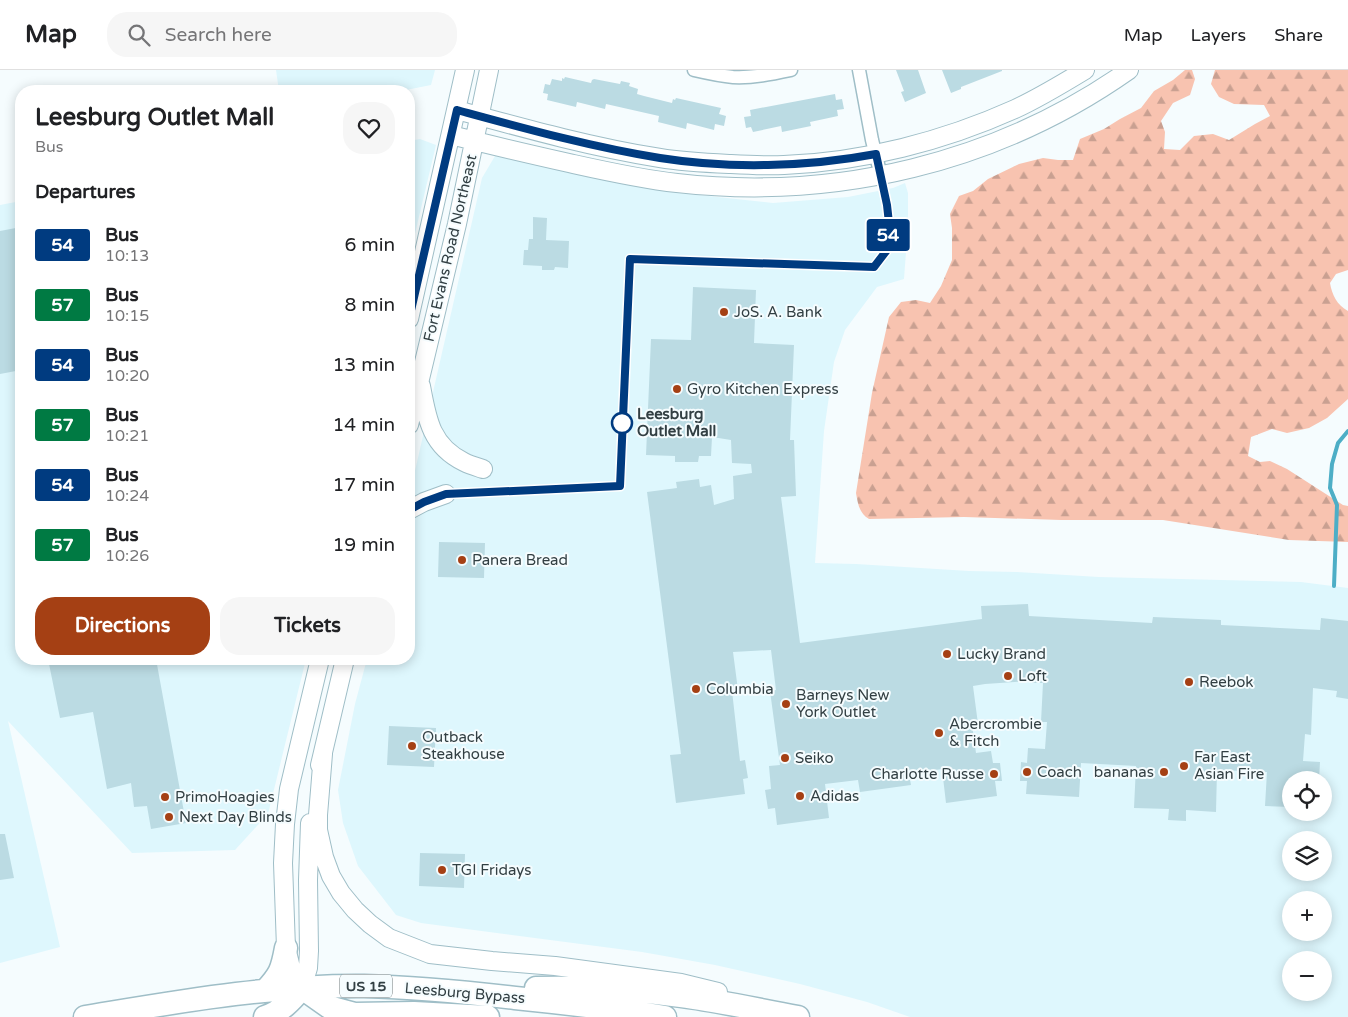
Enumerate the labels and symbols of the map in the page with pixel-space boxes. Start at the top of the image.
street label: Fort Evans Road Northeast [420,152,480,343]
line badge: 54 [866,219,910,251]
place label: JoS. A. Bank [734,303,822,321]
marker: JoS. A. Bank [718,306,730,318]
place label: Gyro Kitchen Express [687,380,839,398]
marker: Gyro Kitchen Express [671,383,683,395]
place label: Leesburg Outlet Mall [637,405,716,440]
marker: Leesburg Outlet Mall [611,412,633,434]
place label: Panera Bread [472,551,568,569]
marker: Panera Bread [456,554,468,566]
place label: Lucky Brand [957,645,1046,663]
marker: Lucky Brand [941,648,953,660]
place label: Loft [1018,667,1047,685]
marker: Loft [1002,670,1014,682]
place label: Reebok [1199,673,1253,691]
marker: Reebok [1183,676,1195,688]
place label: Columbia [706,680,774,698]
marker: Columbia [690,683,702,695]
place label: Barneys New York Outlet [796,686,890,721]
marker: Barneys New York Outlet [780,698,792,710]
place label: Abercrombie & Fitch [949,715,1042,750]
marker: Abercrombie & Fitch [933,727,945,739]
place label: Outback Steakhouse [422,728,505,763]
marker: Outback Steakhouse [406,740,418,752]
place label: Far East Asian Fire [1194,748,1264,783]
place label: Seiko [795,749,834,767]
marker: Seiko [779,752,791,764]
marker: Far East Asian Fire [1178,760,1190,772]
place label: Coach [1037,763,1082,781]
place label: bananas [1094,763,1154,781]
place label: Charlotte Russe [871,765,984,783]
marker: Coach [1021,766,1033,778]
marker: bananas [1158,766,1170,778]
marker: Charlotte Russe [988,768,1000,780]
place label: Adidas [810,787,859,805]
place label: PrimoHoagies [175,788,275,806]
marker: Adidas [794,790,806,802]
marker: PrimoHoagies [159,791,171,803]
place label: Next Day Blinds [179,808,292,826]
marker: Next Day Blinds [163,811,175,823]
place label: TGI Fridays [452,861,532,879]
marker: TGI Fridays [436,864,448,876]
road number: US 15 [340,974,392,998]
street label: Leesburg Bypass [404,979,526,1007]

